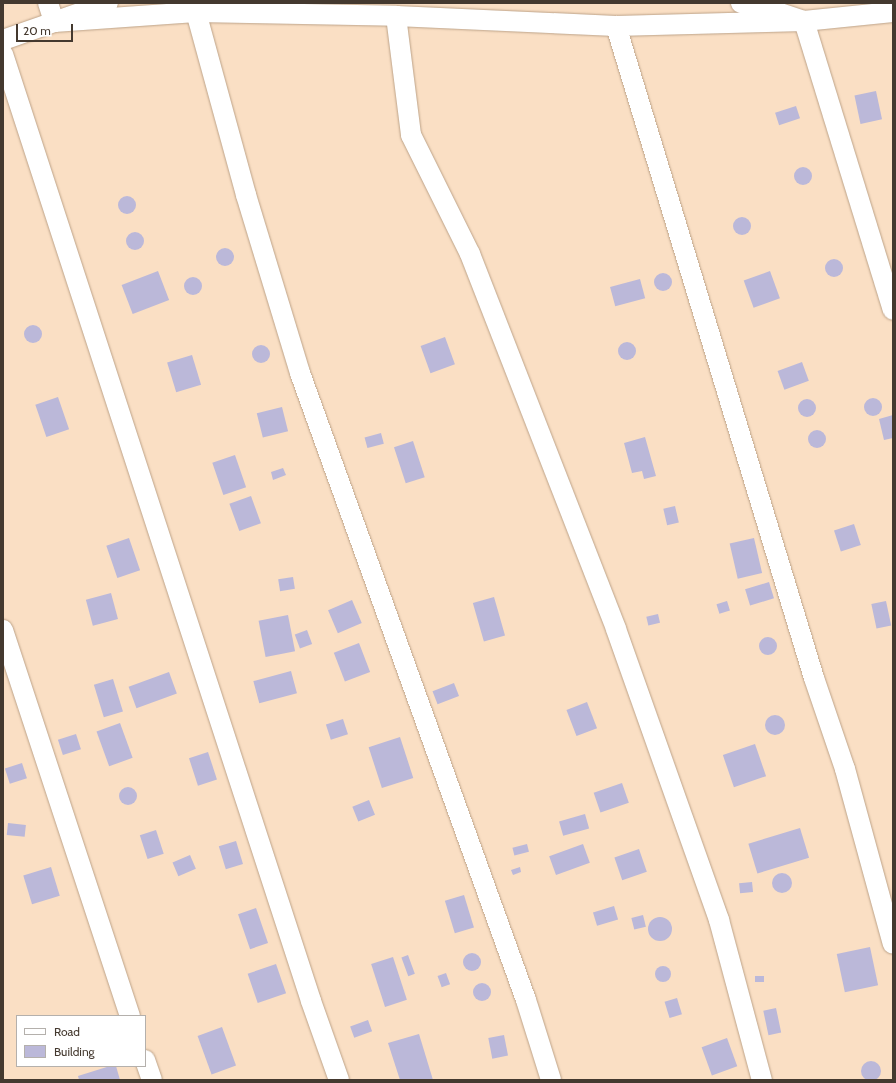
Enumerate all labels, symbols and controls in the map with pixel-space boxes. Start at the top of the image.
scale bar [18,16,75,42]
text: 20 m [23,23,51,38]
legend [16,1015,146,1067]
text: Road [54,1024,80,1039]
text: Building [54,1044,95,1059]

